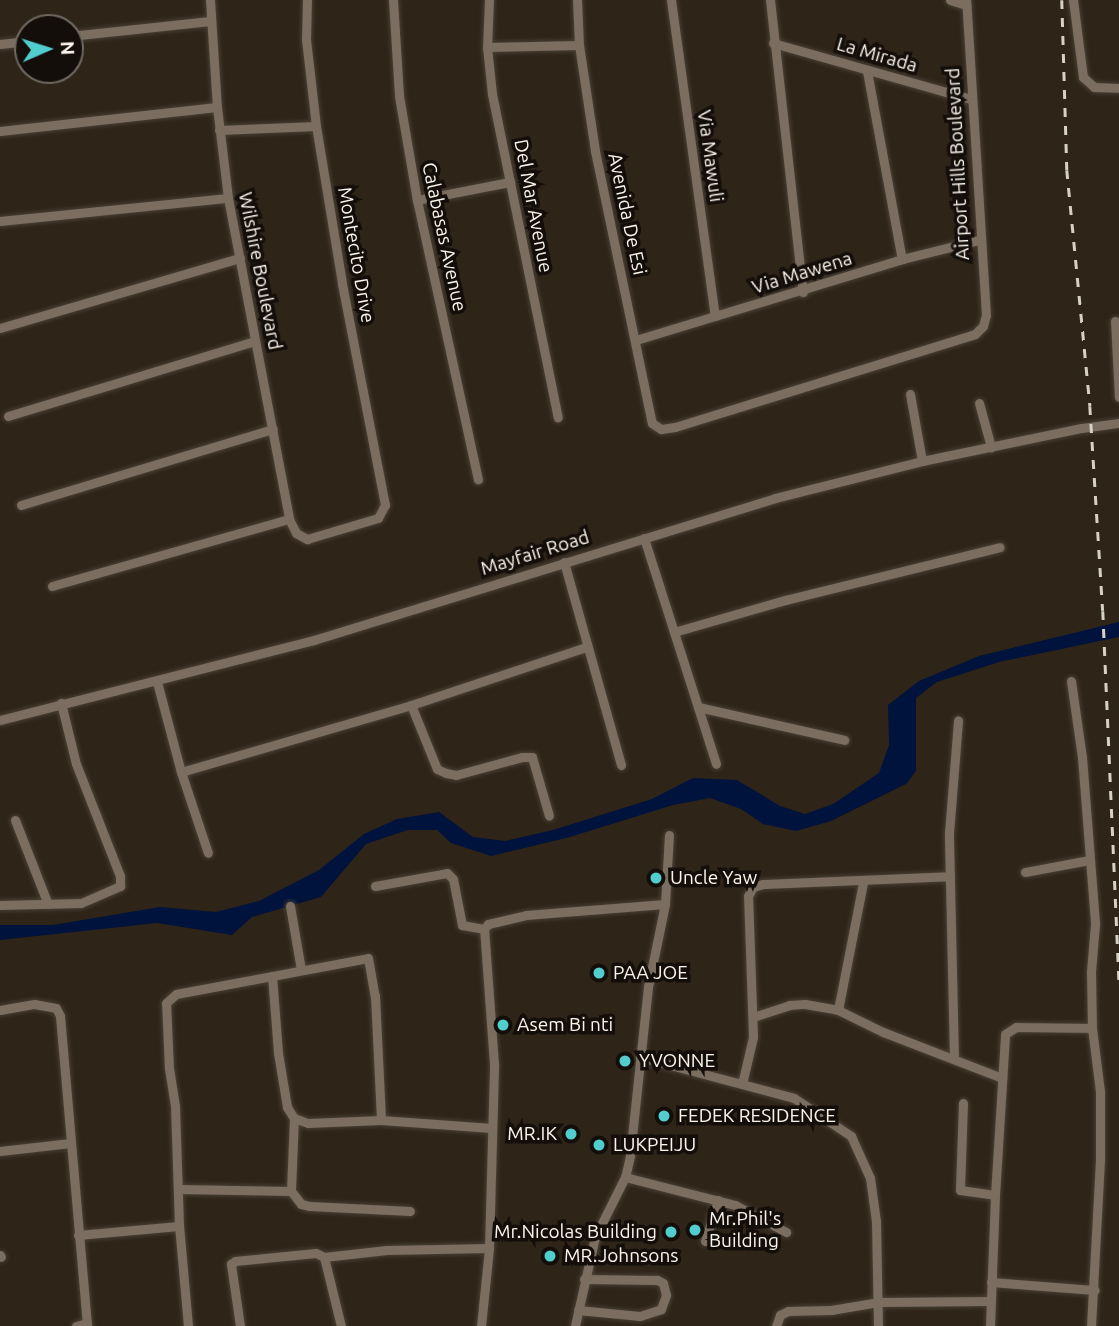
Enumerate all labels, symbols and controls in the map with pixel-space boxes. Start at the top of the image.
north arrow [14,14,84,84]
street label: La Mirada [834,33,920,77]
text: N [57,40,79,56]
street label: Airport Hills Boulevard [942,67,974,261]
street label: Via Mawuli [692,108,728,204]
street label: Del Mar Avenue [509,138,557,274]
street label: Avenida De Esi [603,151,651,277]
street label: Calabasas Avenue [417,160,471,314]
street label: Montecito Drive [333,185,379,325]
street label: Wilshire Boulevard [234,190,286,352]
street label: Via Mawena [749,247,855,299]
street label: Mayfair Road [478,526,592,580]
place label: Uncle Yaw [670,867,757,889]
marker: Uncle Yaw [648,870,664,886]
place label: PAA JOE [613,962,688,984]
marker: PAA JOE [591,965,607,981]
place label: Asem Bi nti [517,1014,613,1036]
marker: Asem Bi nti [495,1017,511,1033]
place label: YVONNE [639,1050,715,1072]
marker: YVONNE [617,1053,633,1069]
place label: FEDEK RESIDENCE [678,1105,836,1127]
marker: FEDEK RESIDENCE [656,1108,672,1124]
place label: MR.IK [507,1123,557,1145]
marker: MR.IK [563,1126,579,1142]
place label: LUKPEIJU [613,1134,696,1156]
marker: LUKPEIJU [591,1137,607,1153]
place label: Mr.Phil's Building [709,1208,781,1252]
place label: Mr.Nicolas Building [494,1221,657,1243]
marker: Mr.Phil's Building [687,1222,703,1238]
marker: Mr.Nicolas Building [663,1224,679,1240]
place label: MR.Johnsons [564,1245,678,1267]
marker: MR.Johnsons [542,1248,558,1264]

